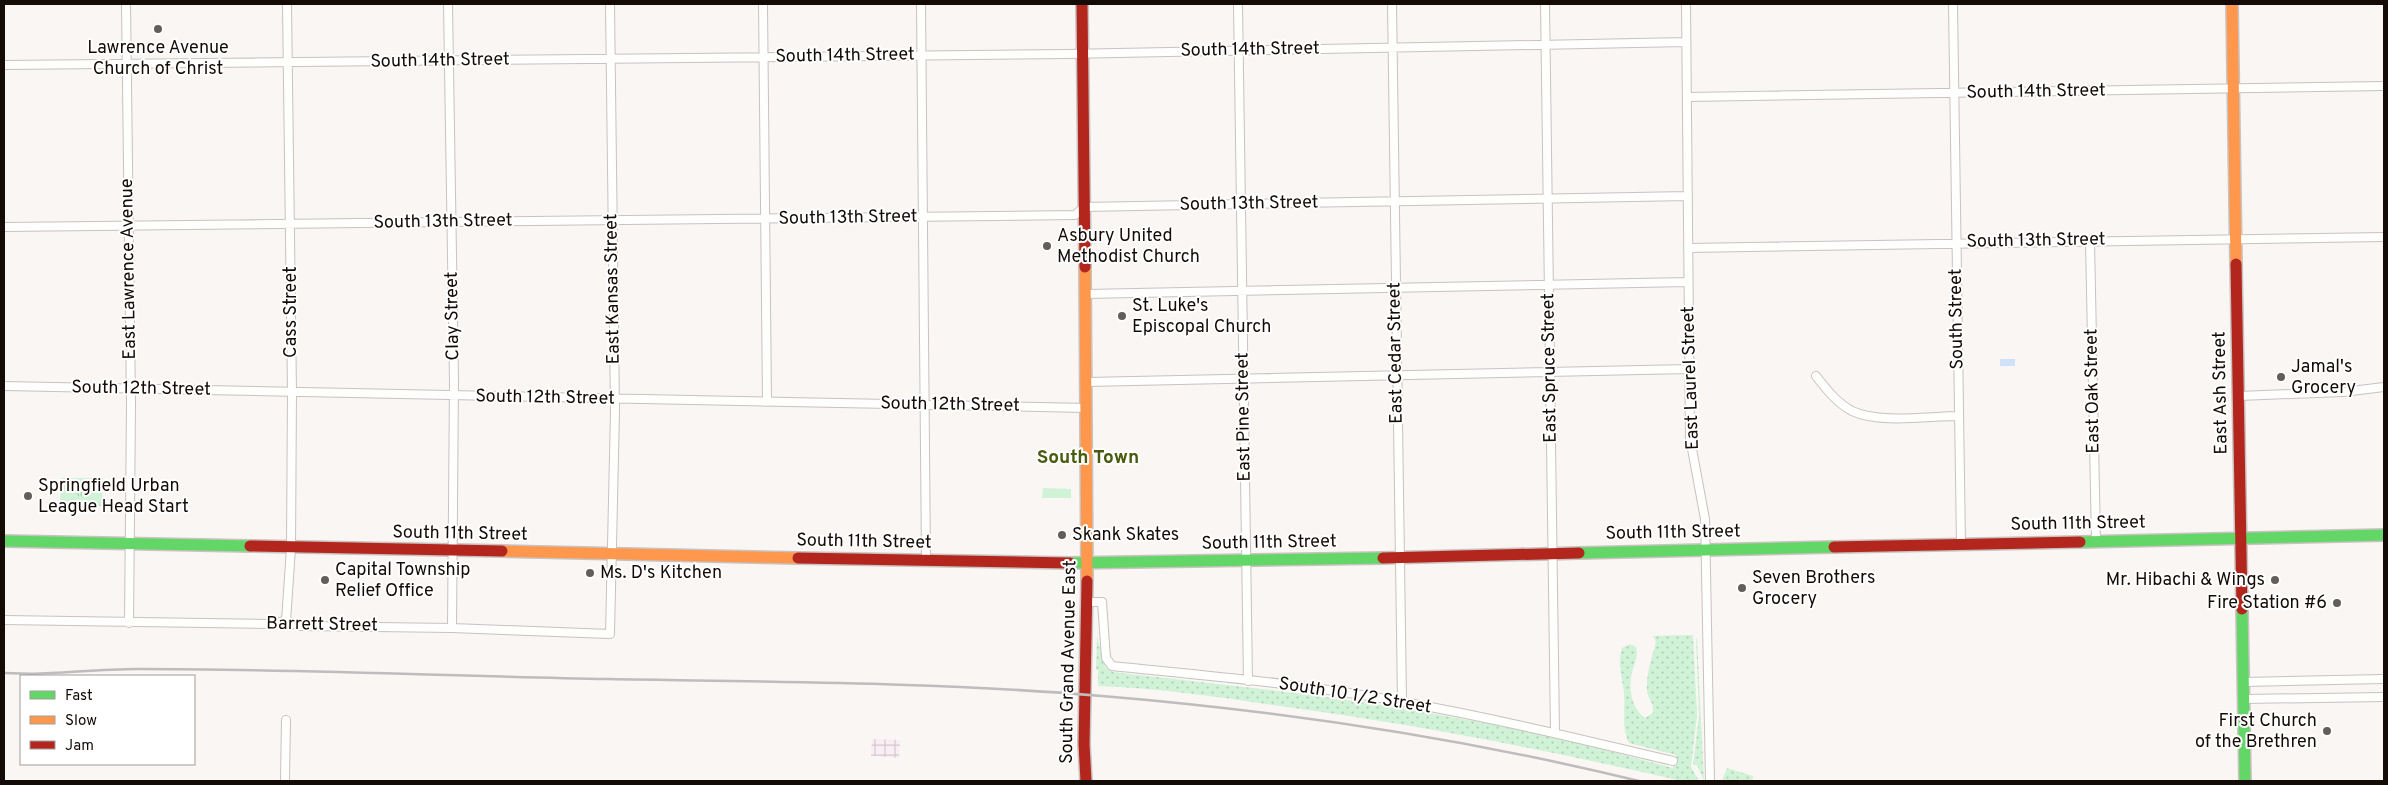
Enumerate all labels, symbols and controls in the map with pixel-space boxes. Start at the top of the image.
marker: Lawrence Avenue Church of Christ [152,23,164,35]
place label: Lawrence Avenue Church of Christ [87,37,229,81]
street label: South 14th Street [1180,37,1320,63]
street label: South 14th Street [775,43,915,69]
street label: South 14th Street [370,48,510,74]
street label: South 14th Street [1966,79,2106,105]
street label: East Lawrence Avenue [116,178,142,360]
street label: South 13th Street [1179,191,1319,217]
street label: South 13th Street [778,205,918,231]
street label: South 13th Street [373,209,513,235]
street label: East Kansas Street [600,213,626,365]
place label: Asbury United Methodist Church [1057,225,1200,269]
street label: South 13th Street [1966,228,2106,254]
marker: Asbury United Methodist Church [1041,240,1053,252]
street label: Cass Street [280,266,303,358]
street label: South Street [1945,268,1969,370]
street label: Clay Street [441,271,465,361]
street label: East Cedar Street [1383,282,1409,424]
street label: East Spruce Street [1537,293,1563,443]
place label: St. Luke's Episcopal Church [1132,295,1271,339]
street label: East Laurel Street [1677,306,1705,450]
marker: St. Luke's Episcopal Church [1116,310,1128,322]
street label: East Oak Street [2080,328,2106,454]
street label: East Ash Street [2208,331,2234,455]
street label: East Pine Street [1231,352,1257,482]
place label: Jamal's Grocery [2291,356,2356,400]
marker: Jamal's Grocery [2275,371,2287,383]
street label: South 12th Street [71,376,211,402]
street label: South 12th Street [475,385,615,411]
street label: South 12th Street [880,392,1020,418]
district label: South Town [1037,446,1139,470]
place label: Springfield Urban League Head Start [38,475,189,519]
marker: Springfield Urban League Head Start [22,490,34,502]
street label: South 11th Street [2010,511,2146,537]
street label: South 11th Street [1605,520,1741,546]
street label: South 11th Street [392,521,528,547]
place label: Skank Skates [1072,524,1179,547]
street label: South 11th Street [796,529,932,555]
marker: Skank Skates [1056,529,1068,541]
street label: South 11th Street [1201,530,1337,556]
place label: Capital Township Relief Office [335,559,470,603]
street label: South Grand Avenue East [1056,560,1082,764]
place label: Ms. D's Kitchen [600,562,722,585]
marker: Ms. D's Kitchen [584,567,596,579]
place label: Seven Brothers Grocery [1752,567,1875,611]
place label: Mr. Hibachi & Wings [2106,569,2265,592]
marker: Capital Township Relief Office [319,574,331,586]
marker: Mr. Hibachi & Wings [2269,574,2281,586]
marker: Seven Brothers Grocery [1736,582,1748,594]
place label: Fire Station #6 [2207,592,2327,615]
marker: Fire Station #6 [2331,597,2343,609]
street label: Barrett Street [266,613,378,637]
street label: South 10 1/2 Street [1277,673,1433,719]
legend [20,675,195,765]
text: Fast [65,687,93,706]
place label: First Church of the Brethren [2195,710,2317,754]
text: Slow [65,712,97,731]
marker: First Church of the Brethren [2321,725,2333,737]
text: Jam [65,737,94,756]

